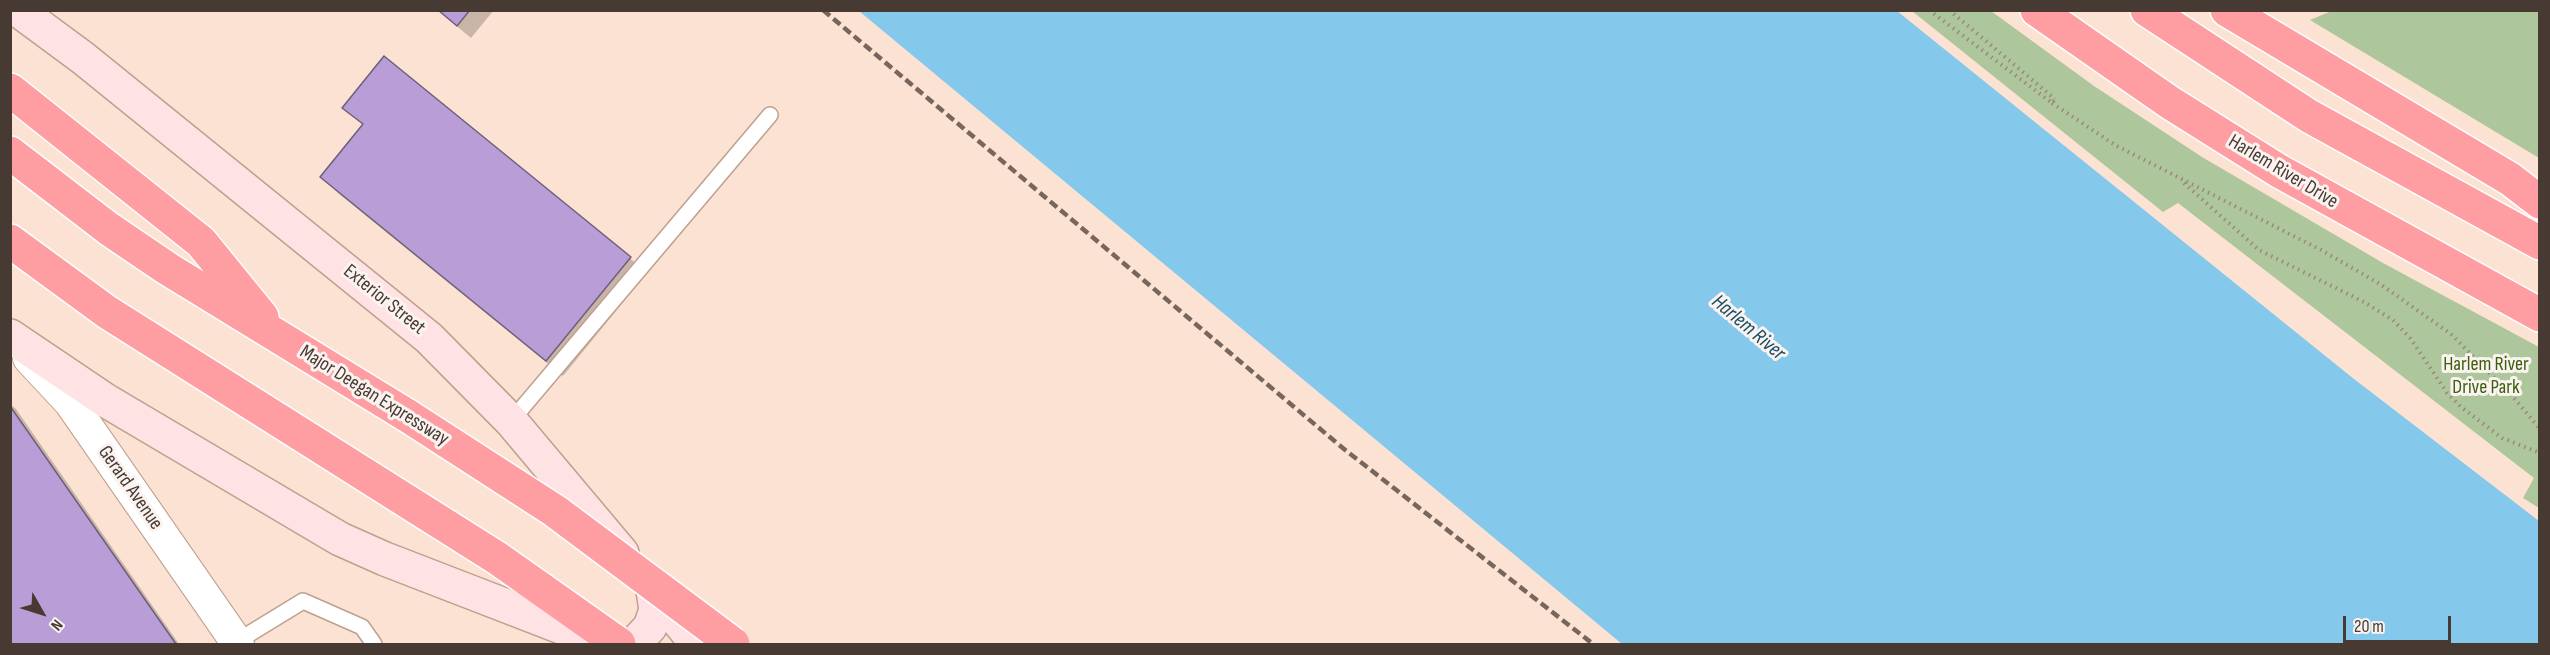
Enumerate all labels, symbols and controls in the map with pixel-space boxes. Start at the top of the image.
street label: Harlem River Drive [2224,130,2342,214]
street label: Exterior Street [338,260,430,340]
water label: Harlem River [1706,290,1790,366]
street label: Major Deegan Expressway [295,340,453,452]
park label: Harlem River Drive Park [2443,353,2529,400]
street label: Gerard Avenue [92,441,168,535]
north arrow [12,583,72,643]
scale bar [2346,604,2454,642]
text: N [46,615,66,634]
text: 20 m [2354,616,2384,637]

